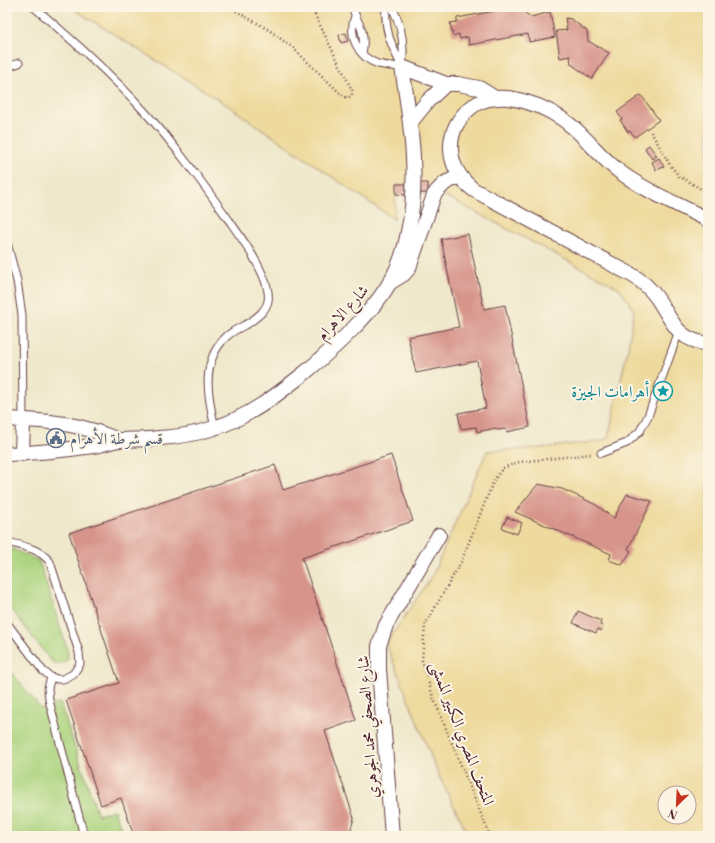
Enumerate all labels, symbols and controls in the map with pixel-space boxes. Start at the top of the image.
street label: شارع الاهرام [312,281,376,347]
place label: أهرامات الجيزة [571,380,649,402]
place icon: أهرامات الجيزة [652,380,674,402]
public building icon: قسم شرطة الأهرام [45,427,67,449]
place label: قسم شرطة الأهرام [70,427,163,455]
street label: شارع الصحفي محمد الجوهري [353,655,388,799]
street label: المتحف المصري الكبير الممشى [423,658,499,809]
north arrow [657,785,697,825]
text: N [666,805,680,821]

